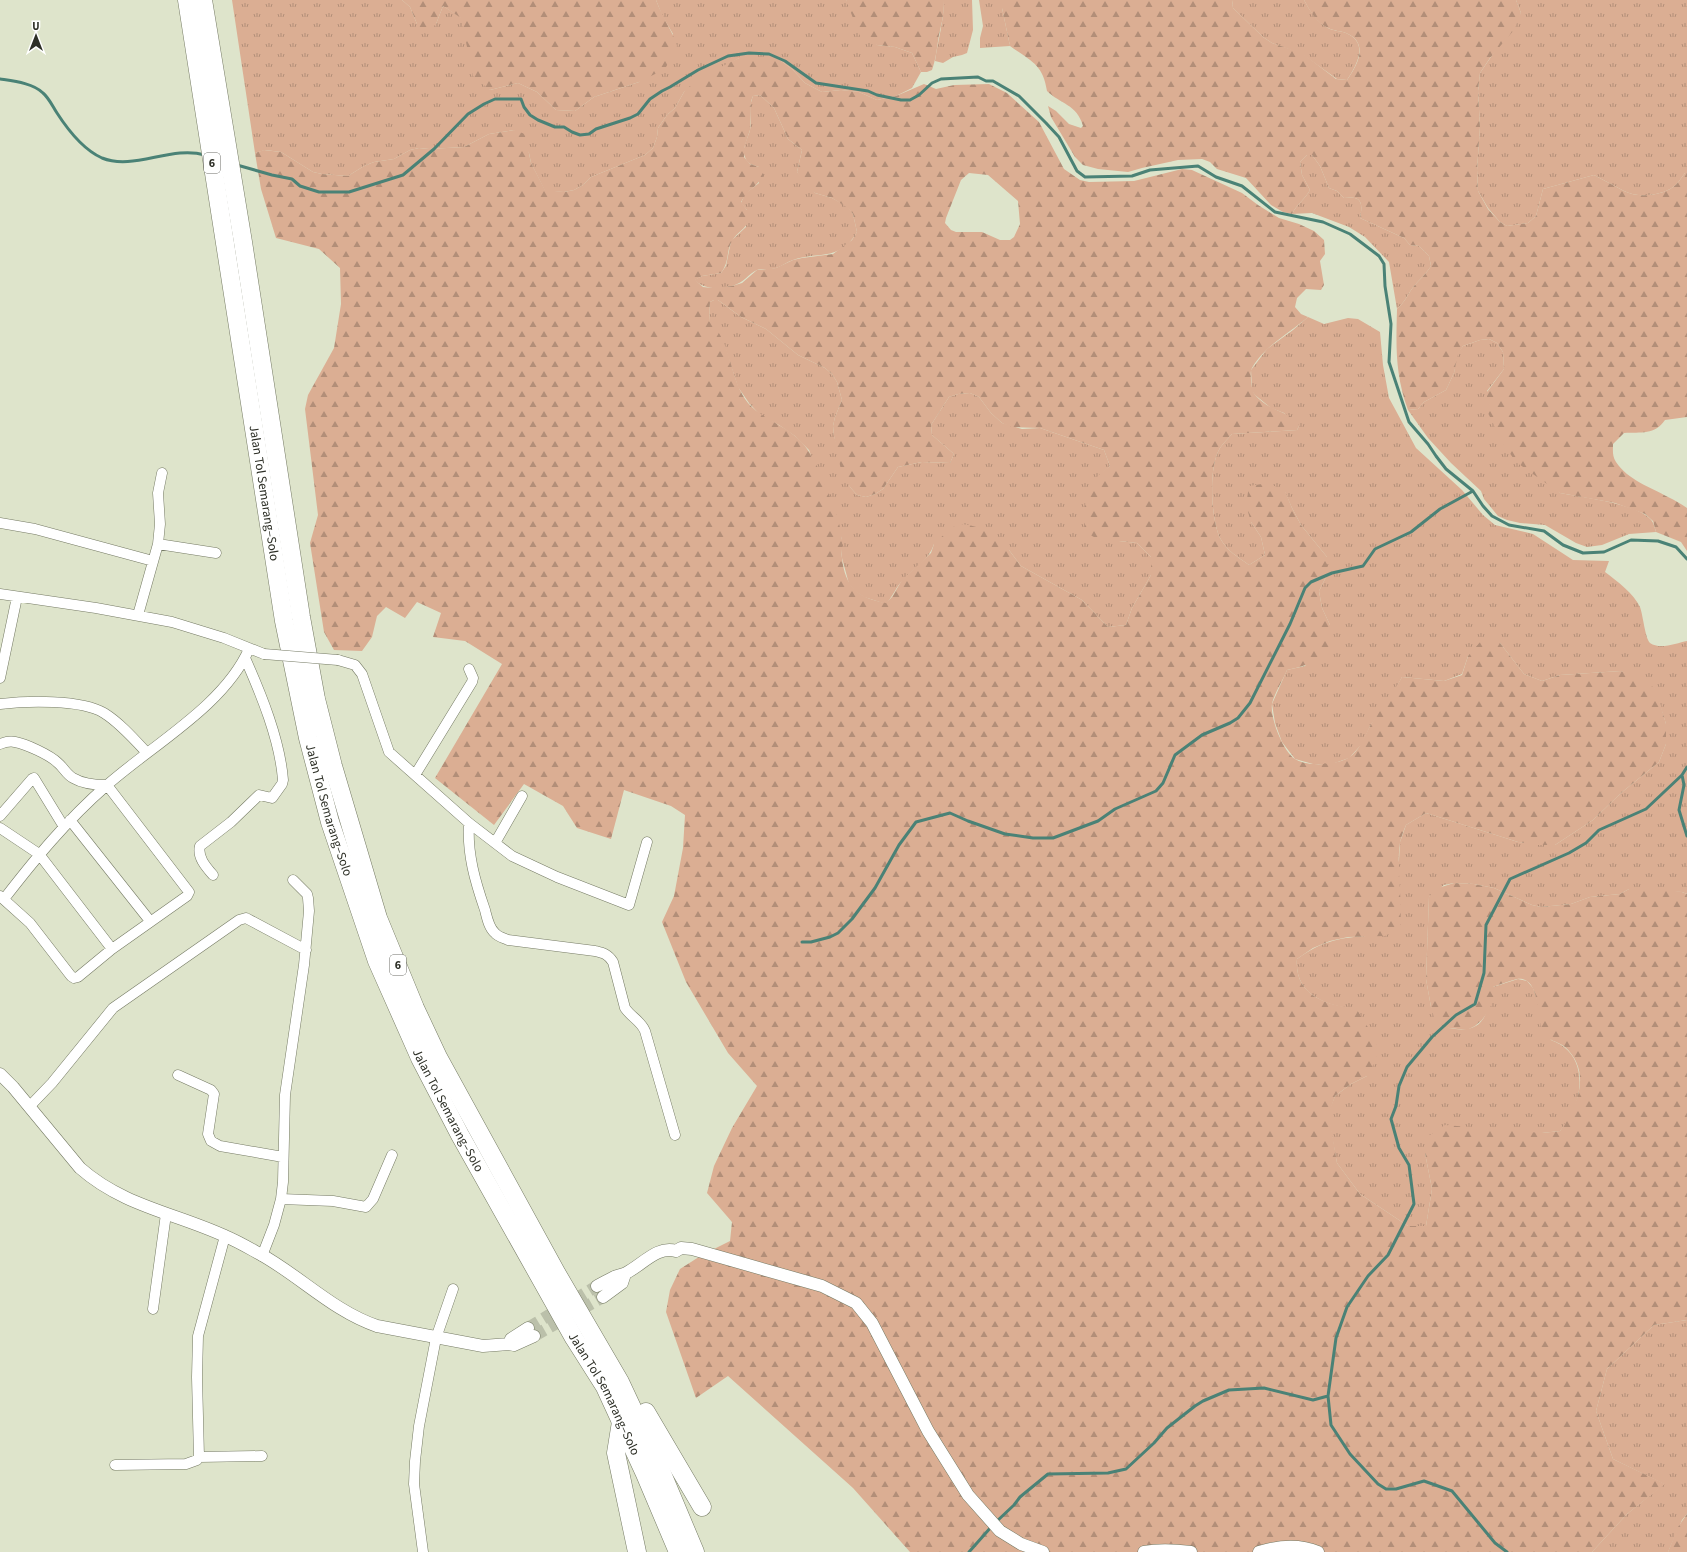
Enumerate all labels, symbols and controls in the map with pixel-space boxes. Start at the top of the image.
north arrow [16,16,56,56]
text: U [32,19,40,34]
road number: 6 [204,153,220,173]
street label: Jalan Tol Semarang–Solo [245,424,283,562]
street label: Jalan Tol Semarang–Solo [301,742,357,879]
road number: 6 [390,955,406,975]
street label: Jalan Tol Semarang–Solo [408,1046,488,1175]
street label: Jalan Tol Semarang–Solo [564,1329,644,1458]

